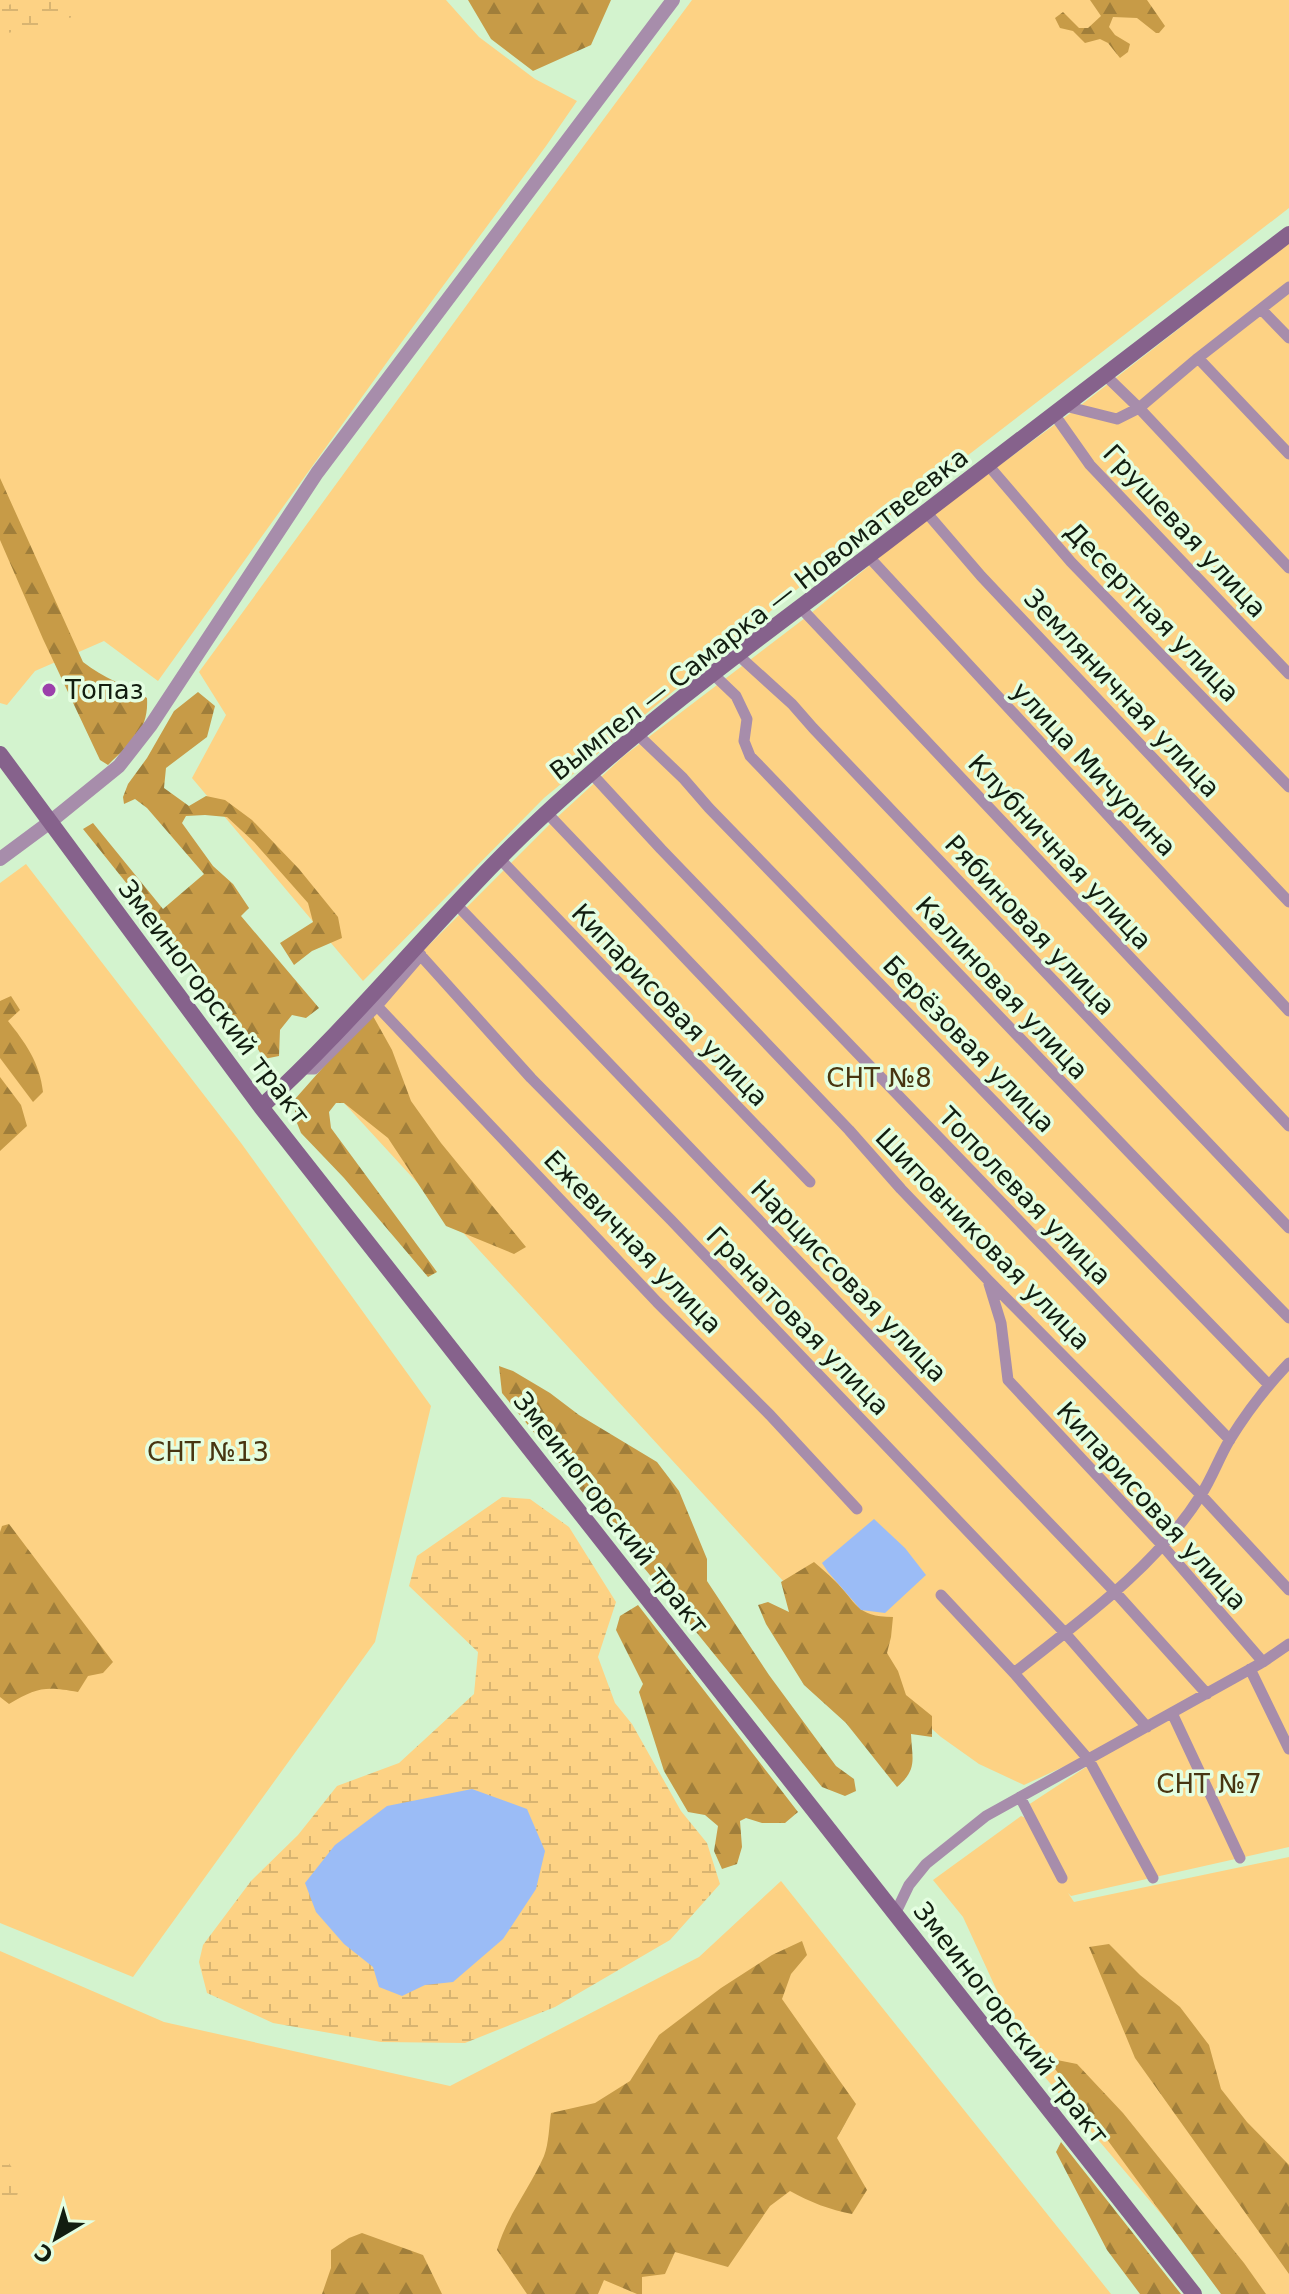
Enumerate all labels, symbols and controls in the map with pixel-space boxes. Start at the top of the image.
street label: Грушевая улица [1097,438,1273,624]
street label: Вымпел — Самарка — Новоматвеевка [544,441,974,787]
street label: Десертная улица [1059,516,1245,708]
street label: Земляничная улица [1018,583,1226,803]
place label: Топаз [64,675,144,705]
street label: улица Мичурина [1006,676,1182,862]
marker: Топаз [40,681,58,699]
street label: Клубничная улица [962,748,1158,956]
street label: Рябиновая улица [939,829,1121,1021]
street label: Змеиногорский тракт [112,874,316,1130]
street label: Калиновая улица [910,891,1094,1085]
street label: Кипарисовая улица [566,898,774,1112]
street label: Берёзовая улица [877,950,1061,1138]
park label: СНТ №8 [826,1063,932,1093]
street label: Тополевая улица [932,1100,1117,1291]
street label: Шиповниковая улица [869,1122,1097,1356]
street label: Ежевичная улица [538,1144,728,1340]
street label: Нарциссовая улица [745,1174,953,1388]
street label: Гранатовая улица [700,1221,896,1421]
street label: Змеиногорский тракт [507,1386,715,1640]
street label: Кипарисовая улица [1051,1396,1253,1616]
park label: СНТ №13 [147,1437,269,1467]
park label: СНТ №7 [1156,1769,1262,1799]
street label: Змеиногорский тракт [907,1896,1115,2150]
north arrow [16,2198,96,2278]
text: С [30,2239,58,2268]

